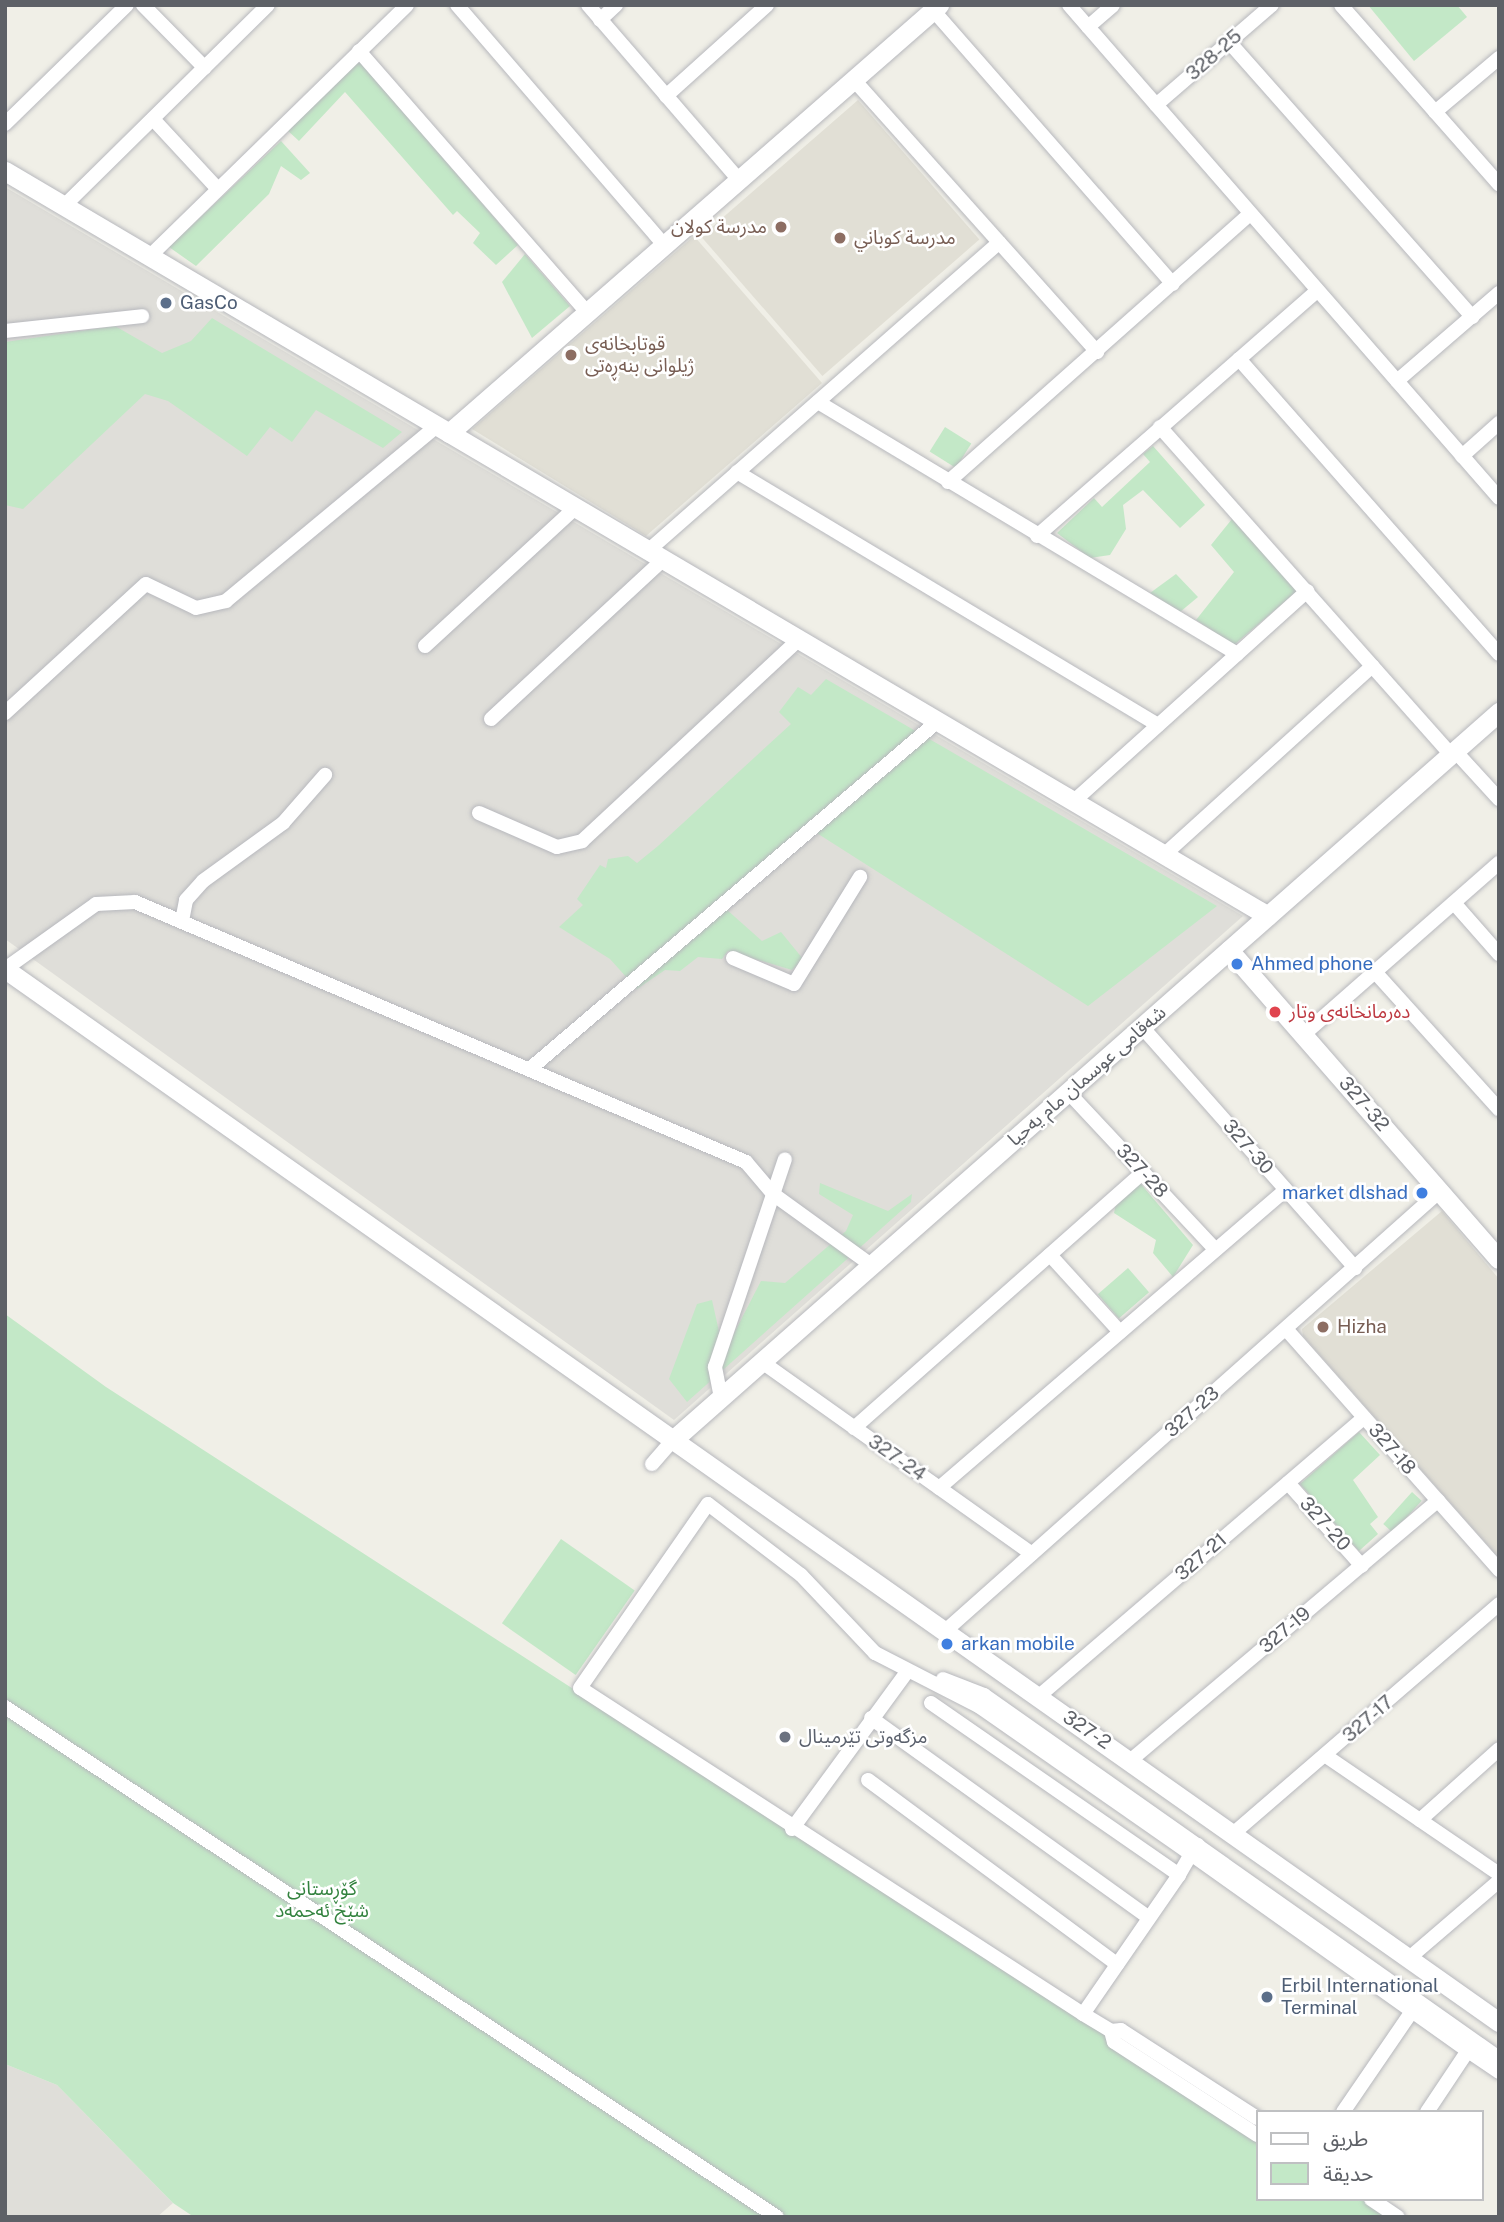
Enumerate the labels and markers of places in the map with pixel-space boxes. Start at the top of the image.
place label: مدرسة كولان [671,216,767,238]
marker: مدرسة كولان [773,219,789,235]
place label: مدرسة كوباني [854,227,956,249]
marker: مدرسة كوباني [832,230,848,246]
place label: GasCo [180,292,238,314]
marker: GasCo [158,295,174,311]
place label: قوتابخانەی ژیلوانی بنەڕەتی [585,333,694,377]
marker: قوتابخانەی ژیلوانی بنەڕەتی [563,347,579,363]
place label: Ahmed phone [1251,953,1373,975]
marker: Ahmed phone [1229,956,1245,972]
place label: دەرمانخانەی وتار [1289,1001,1410,1023]
marker: دەرمانخانەی وتار [1267,1004,1283,1020]
place label: market dlshad [1282,1182,1408,1204]
marker: market dlshad [1414,1185,1430,1201]
place label: Hizha [1337,1316,1387,1338]
marker: Hizha [1315,1319,1331,1335]
place label: arkan mobile [961,1633,1075,1655]
marker: arkan mobile [939,1636,955,1652]
place label: مزگەوتی تێرمینال [799,1726,927,1748]
marker: مزگەوتی تێرمینال [777,1729,793,1745]
place label: Erbil International Terminal [1281,1975,1439,2019]
marker: Erbil International Terminal [1259,1989,1275,2005]

